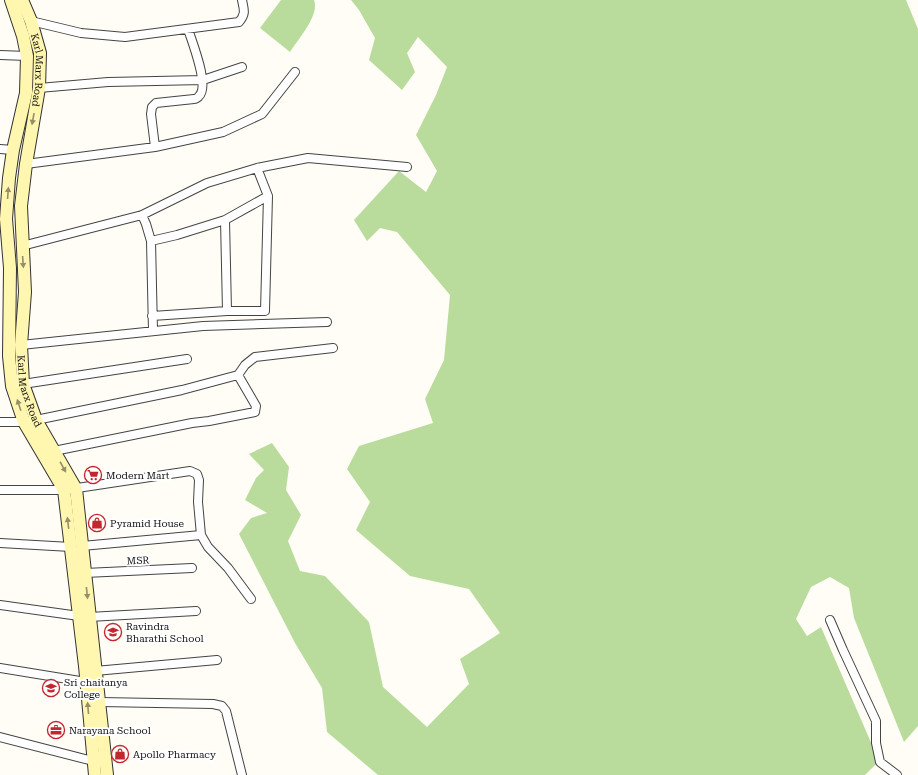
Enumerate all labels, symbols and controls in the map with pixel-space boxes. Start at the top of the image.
street label: Karl Marx Road [29,32,45,108]
one-way arrow [30,113,36,126]
one-way arrow [4,187,11,199]
one-way arrow [20,256,27,268]
street label: Karl Marx Road [16,355,44,430]
one-way arrow [16,399,22,411]
one-way arrow [60,461,67,473]
supermarket icon: Modern Mart [83,465,103,485]
place label: Modern Mart [106,470,170,481]
shop icon: Pyramid House [87,513,107,533]
one-way arrow [65,517,71,529]
place label: Pyramid House [110,518,185,529]
street label: MSR [126,554,150,567]
one-way arrow [84,587,90,599]
place label: Ravindra Bharathi School [126,621,204,644]
school or university icon: Ravindra Bharathi School [103,622,123,642]
place label: Sri chaitanya College [64,677,128,700]
school or university icon: Sri chaitanya College [41,678,61,698]
one-way arrow [85,702,92,714]
office icon: Narayana School [46,720,66,740]
place label: Narayana School [69,725,151,736]
shop icon: Apollo Pharmacy [110,744,130,764]
place label: Apollo Pharmacy [133,749,216,760]

